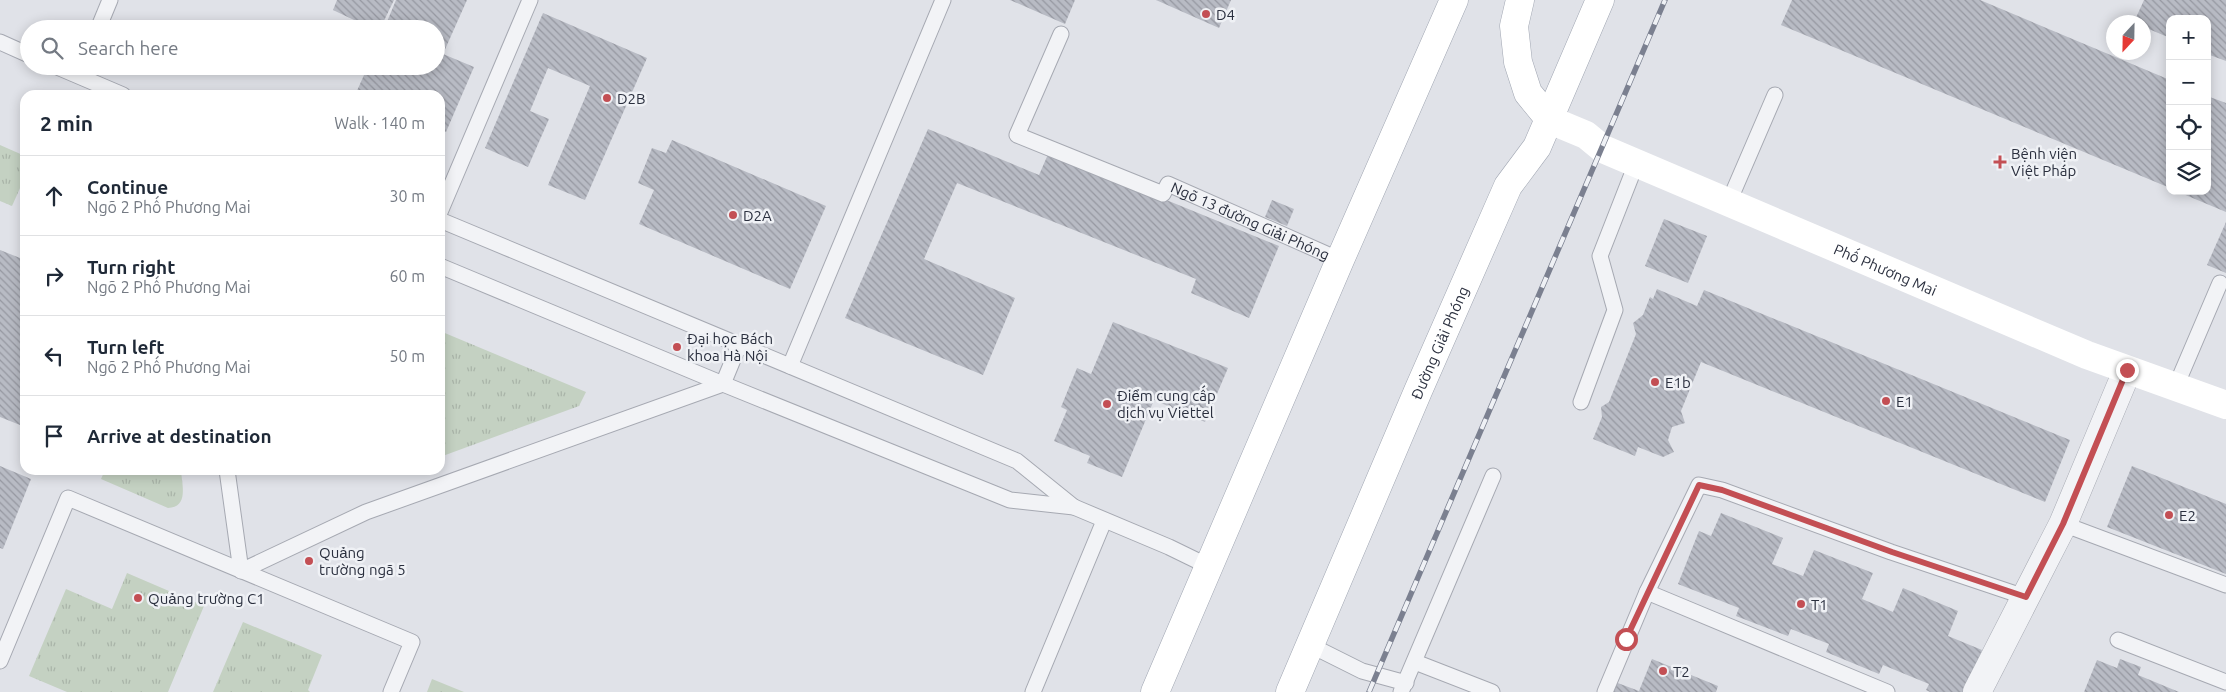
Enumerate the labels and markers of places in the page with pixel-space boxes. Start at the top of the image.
place label: D4 [1216,6,1235,23]
marker: D4 [1200,8,1212,20]
place label: D2B [617,90,646,107]
marker: D2B [601,92,613,104]
place label: Bệnh viện Việt Pháp [2011,145,2077,179]
marker: Bệnh viện Việt Pháp [1993,155,2007,169]
place label: D2A [743,207,772,224]
marker: D2A [727,209,739,221]
place label: Đại học Bách khoa Hà Nội [687,330,773,364]
marker: Đại học Bách khoa Hà Nội [671,341,683,353]
place label: E1b [1665,374,1691,391]
marker: E1b [1649,376,1661,388]
place label: Điểm cung cấp dịch vụ Viettel [1117,385,1216,421]
place label: E1 [1896,393,1913,410]
marker: E1 [1880,395,1892,407]
marker: Điểm cung cấp dịch vụ Viettel [1101,398,1113,410]
place label: E2 [2179,507,2196,524]
marker: E2 [2163,509,2175,521]
place label: Quảng trường ngã 5 [319,544,406,578]
marker: Quảng trường ngã 5 [303,555,315,567]
place label: Quảng trường C1 [148,590,265,607]
marker: Quảng trường C1 [132,592,144,604]
place label: T1 [1811,596,1828,613]
marker: T1 [1795,598,1807,610]
place label: T2 [1673,663,1690,680]
marker: T2 [1657,665,1669,677]

